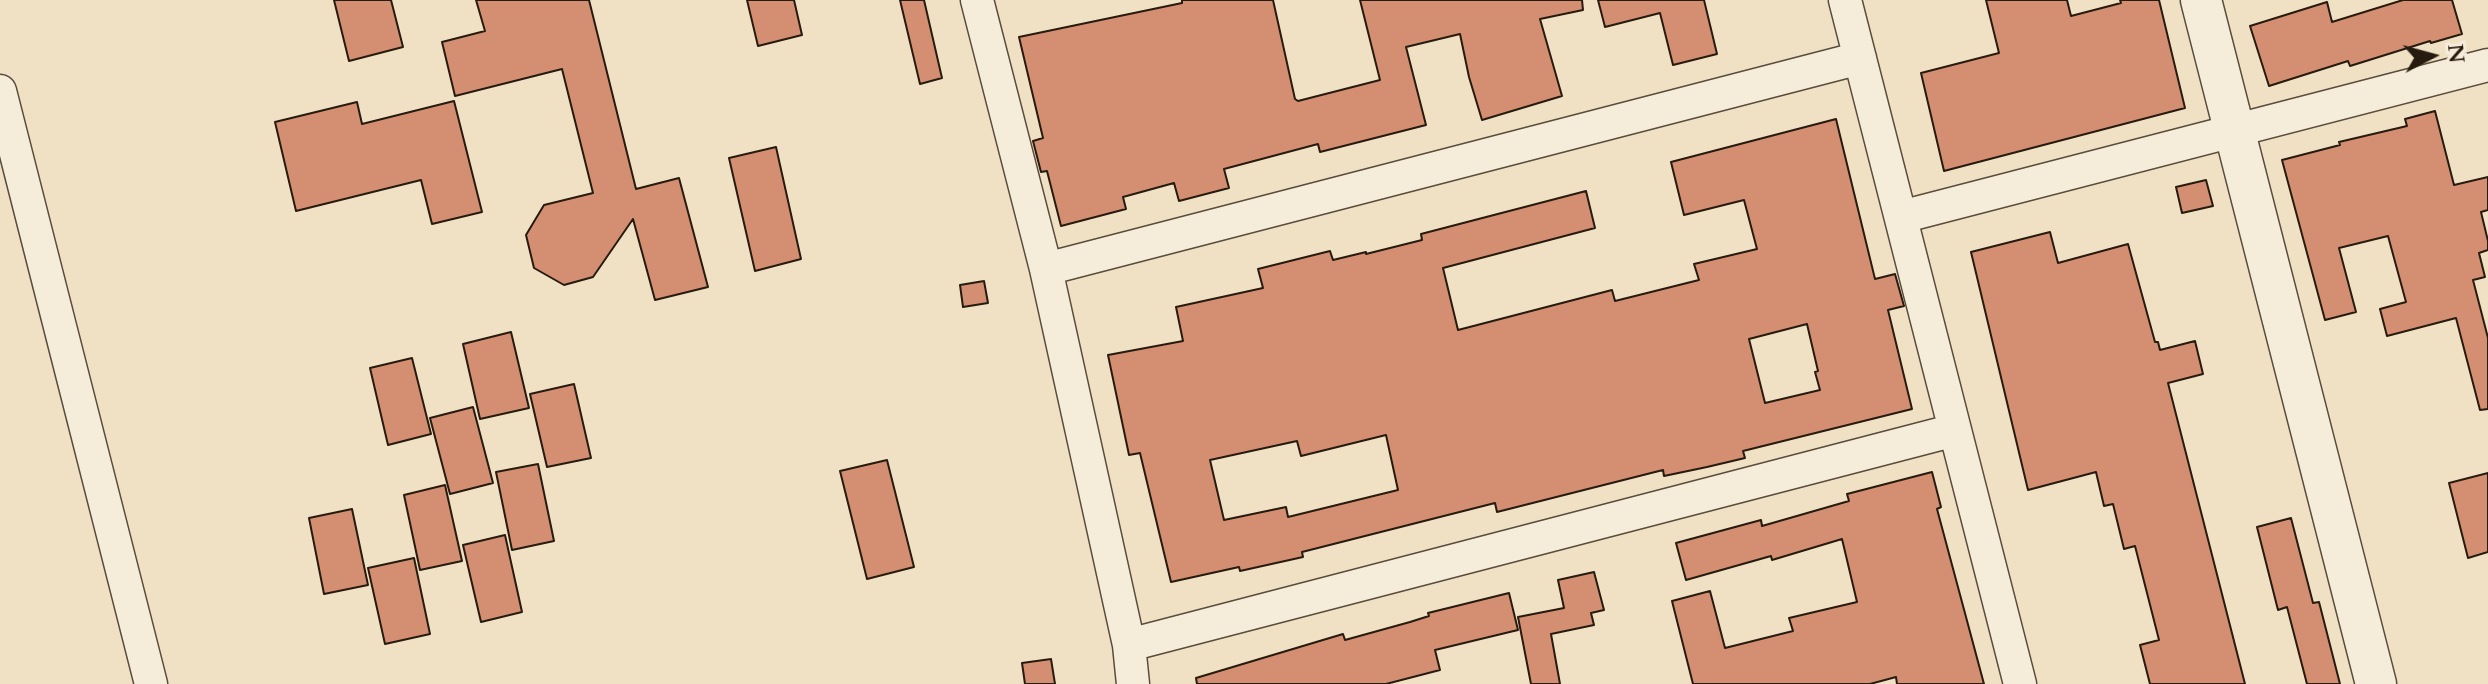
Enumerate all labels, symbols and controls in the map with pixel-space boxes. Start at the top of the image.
north arrow [2392,16,2472,96]
text: N [2440,42,2472,65]

